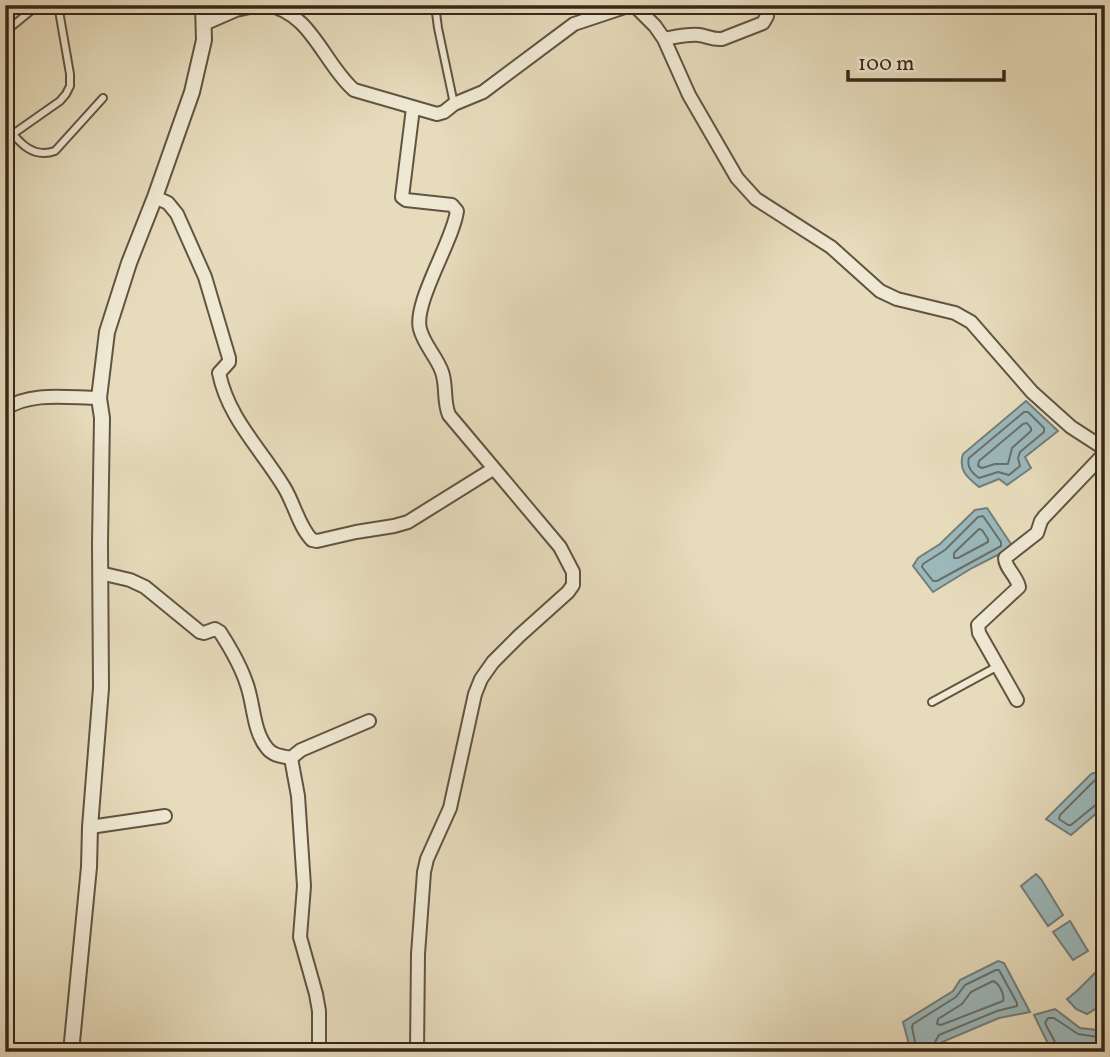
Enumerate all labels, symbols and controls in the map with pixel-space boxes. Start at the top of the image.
scale bar [848,38,1003,82]
text: 100 m [858,50,915,79]

